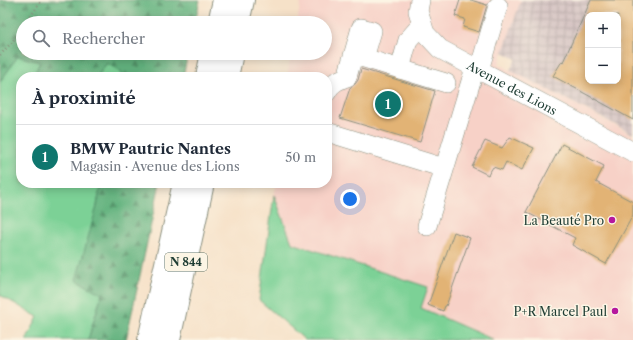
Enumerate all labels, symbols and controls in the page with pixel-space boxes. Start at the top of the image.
map controls [585,12,621,84]
button: + [585,12,621,48]
search box [16,16,332,60]
icon: search [30,27,52,49]
text: Rechercher [62,29,145,48]
button: − [585,48,621,84]
street label: Avenue des Lions [464,57,560,118]
text: À proximité [32,88,136,108]
pin: 1 [375,89,401,119]
text: BMW Pautric Nantes [70,139,231,158]
text: 1 [42,149,48,165]
text: 50 m [285,149,316,165]
text: Magasin · Avenue des Lions [70,158,240,174]
your location [340,189,360,209]
place label: La Beauté Pro [524,213,604,228]
marker: La Beauté Pro [607,215,617,225]
road number: N 844 [165,253,207,271]
place label: P+R Marcel Paul [514,304,607,319]
marker: P+R Marcel Paul [610,306,620,316]

